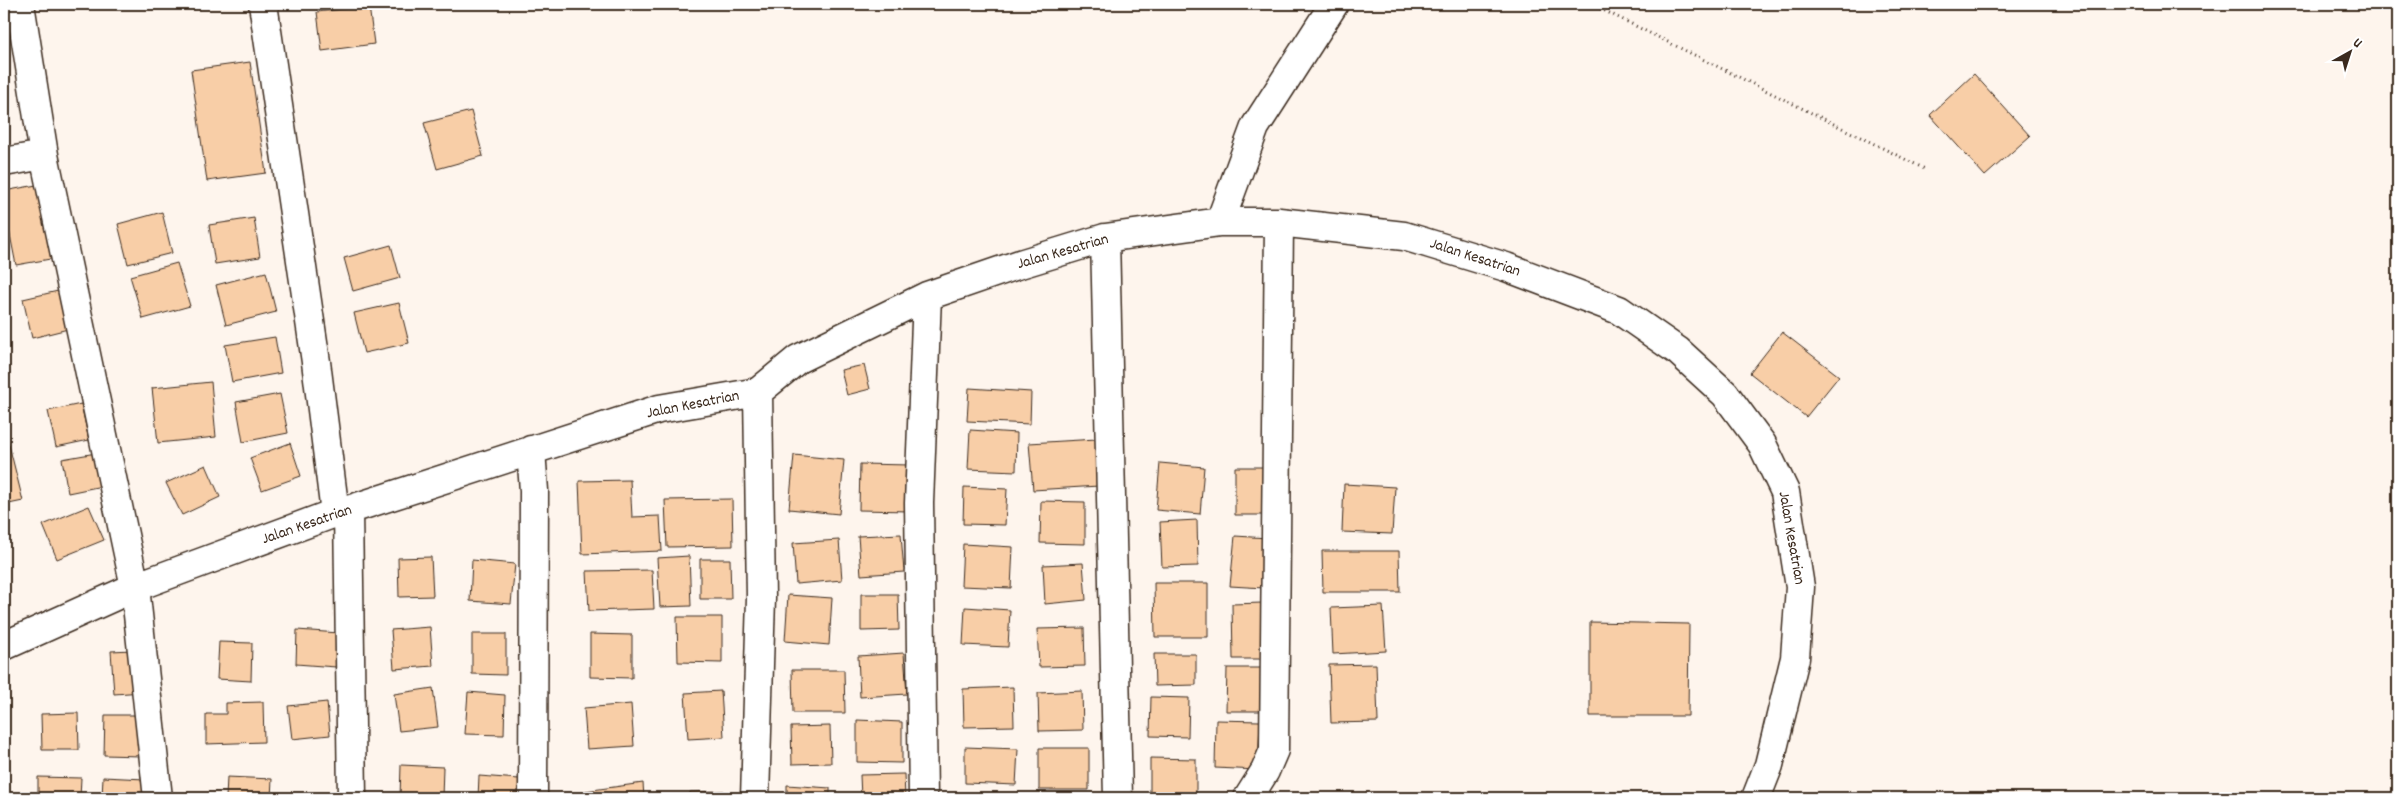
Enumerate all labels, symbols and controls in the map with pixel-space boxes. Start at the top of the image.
north arrow [2324,28,2374,78]
text: U [2348,34,2366,54]
street label: Jalan Kesatrian [1015,228,1111,276]
street label: Jalan Kesatrian [1427,233,1523,283]
street label: Jalan Kesatrian [645,385,741,425]
street label: Jalan Kesatrian [1772,490,1810,586]
street label: Jalan Kesatrian [259,499,355,551]

